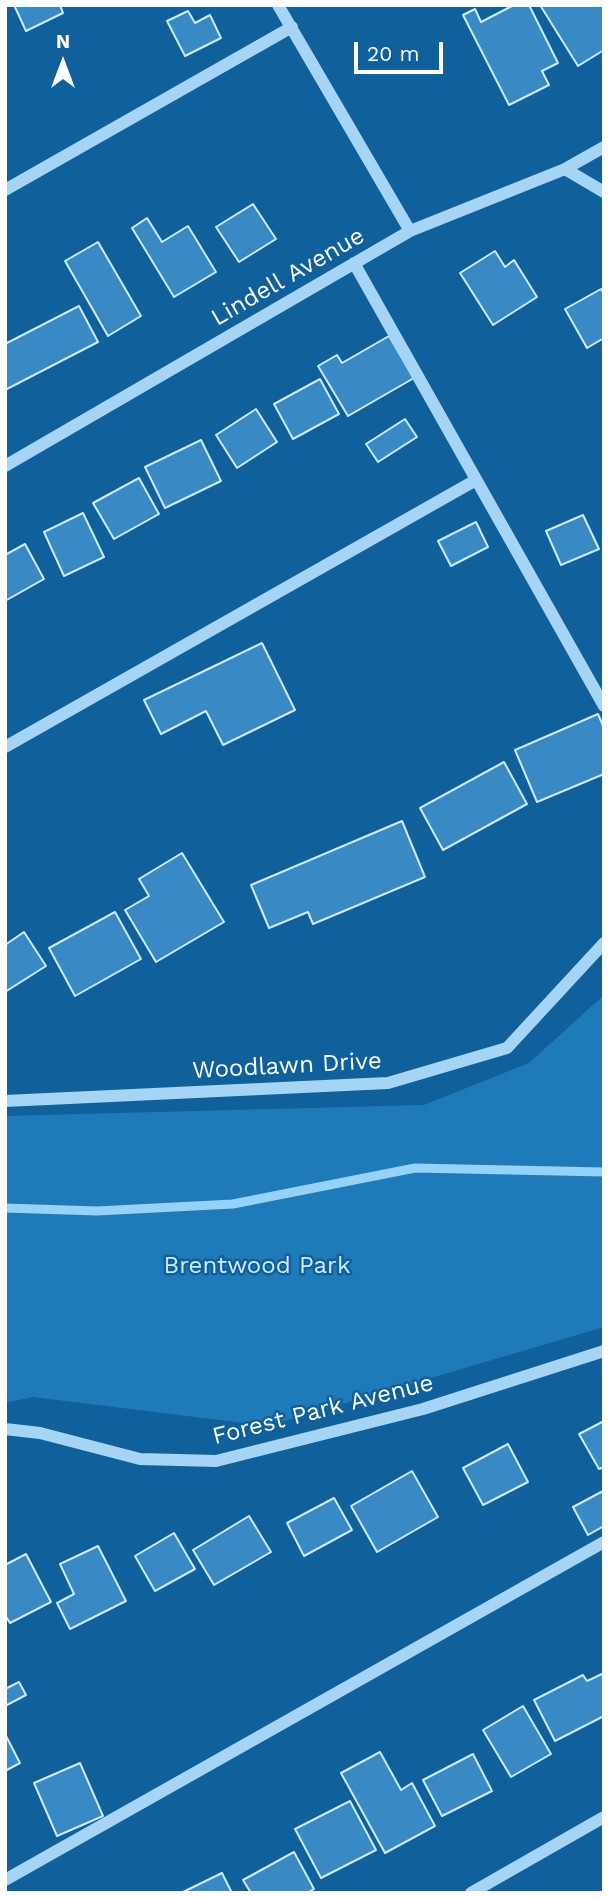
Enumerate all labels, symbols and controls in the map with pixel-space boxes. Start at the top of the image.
north arrow [28,28,98,98]
scale bar [357,28,446,72]
text: N [56,30,70,53]
text: 20 m [367,41,419,66]
street label: Lindell Avenue [206,221,370,333]
street label: Woodlawn Drive [192,1047,382,1085]
park label: Brentwood Park [163,1252,351,1280]
street label: Forest Park Avenue [210,1369,436,1451]

